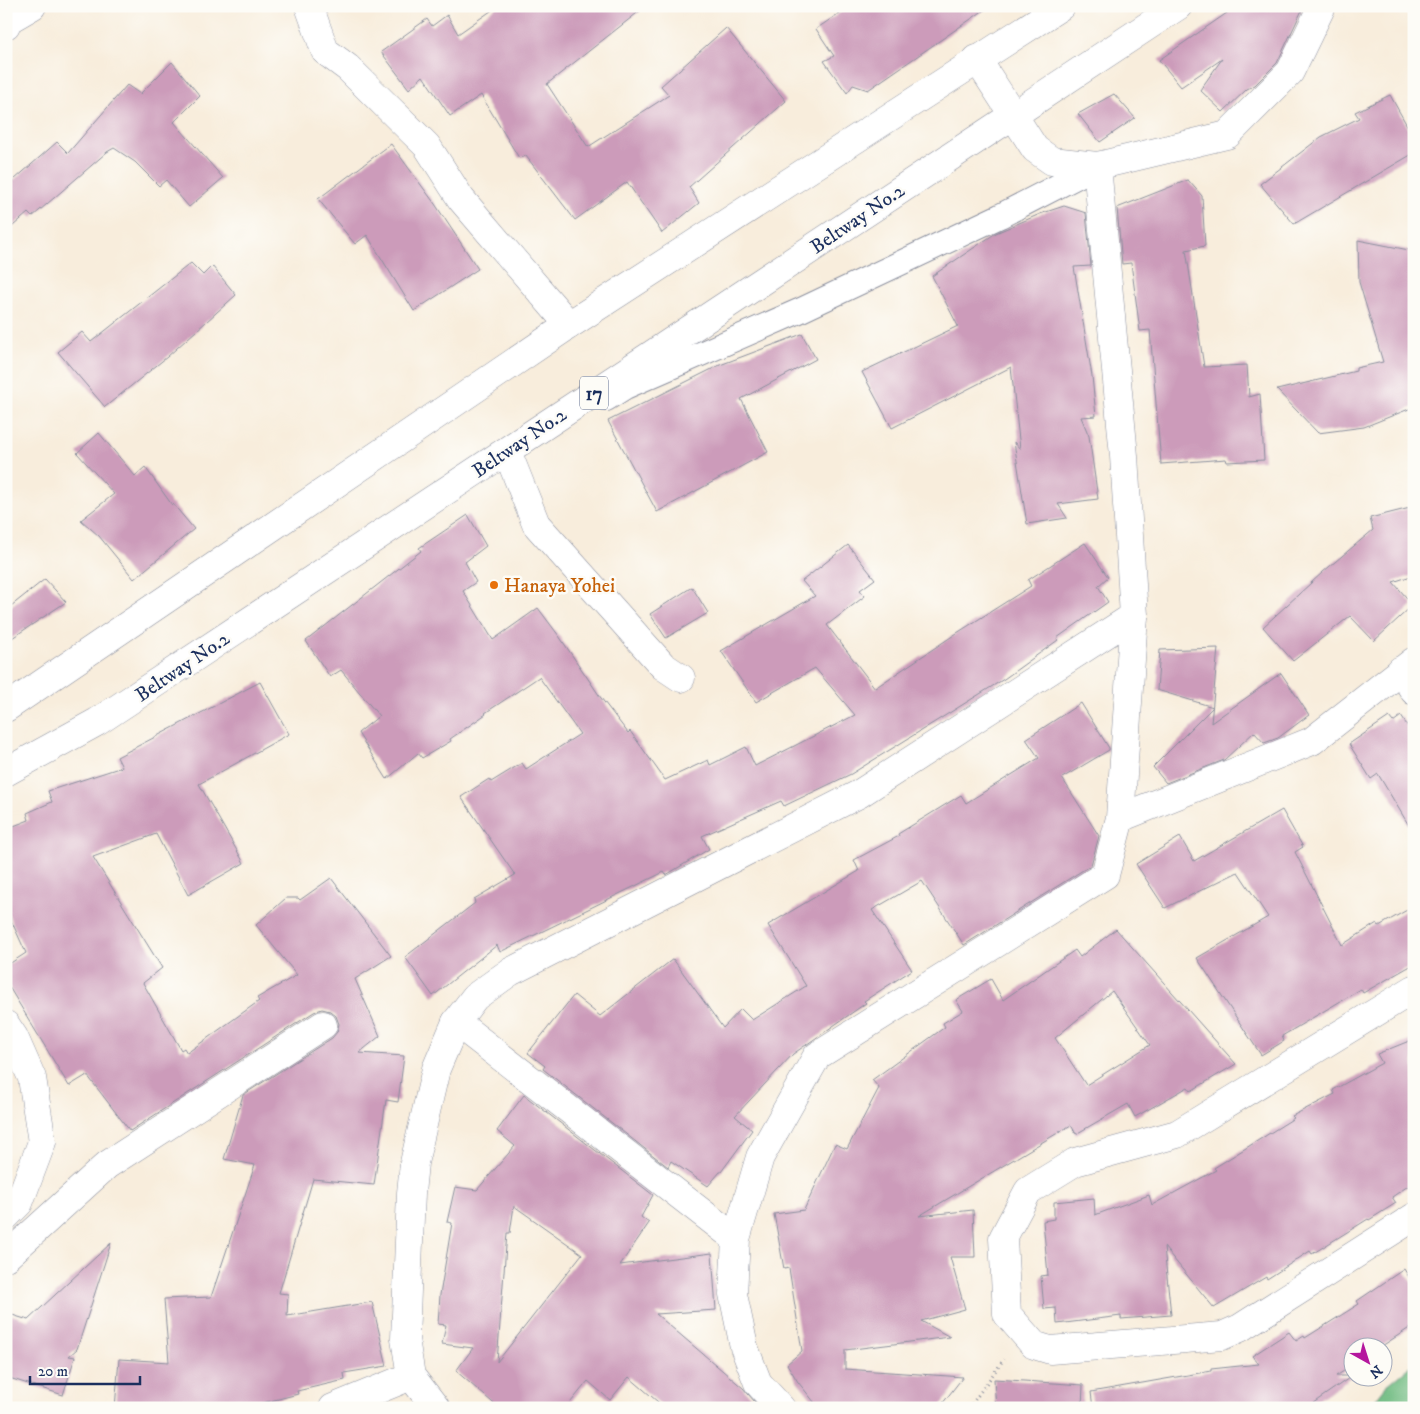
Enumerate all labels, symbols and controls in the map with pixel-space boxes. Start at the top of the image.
street label: Beltway No.2 [806,178,910,260]
road number: 17 [580,376,608,409]
street label: Beltway No.2 [468,402,572,484]
place label: Hanaya Yohei [504,574,615,599]
marker: Hanaya Yohei [488,579,500,591]
street label: Beltway No.2 [131,626,235,708]
north arrow [1342,1336,1392,1386]
scale bar [30,1354,140,1386]
text: N [1365,1361,1386,1382]
text: 20 m [38,1362,68,1381]

